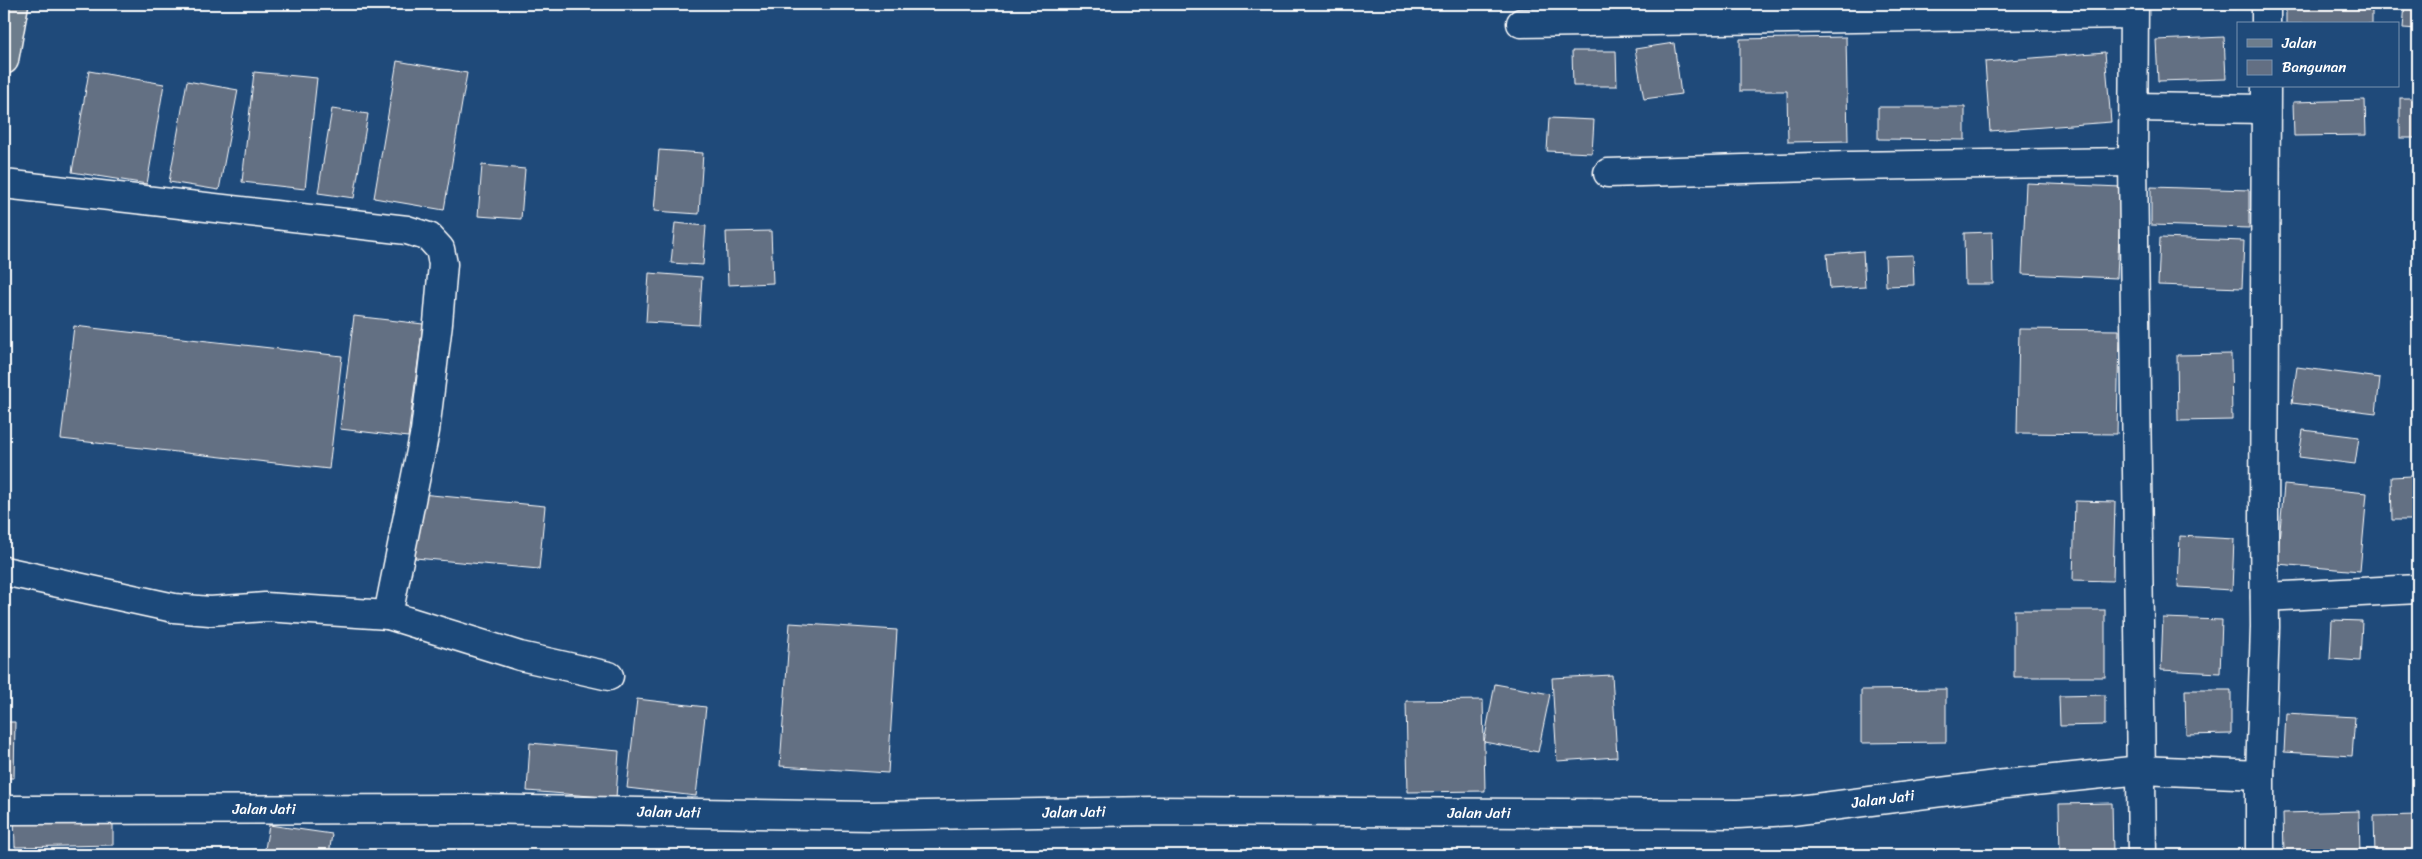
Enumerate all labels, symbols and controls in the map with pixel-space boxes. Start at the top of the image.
legend [2237,22,2400,88]
text: Jalan [2281,30,2316,56]
text: Bangunan [2282,54,2346,80]
street label: Jalan Jati [1849,782,1917,816]
street label: Jalan Jati [231,796,296,822]
street label: Jalan Jati [636,798,702,826]
street label: Jalan Jati [1041,798,1107,826]
street label: Jalan Jati [1446,800,1511,826]

